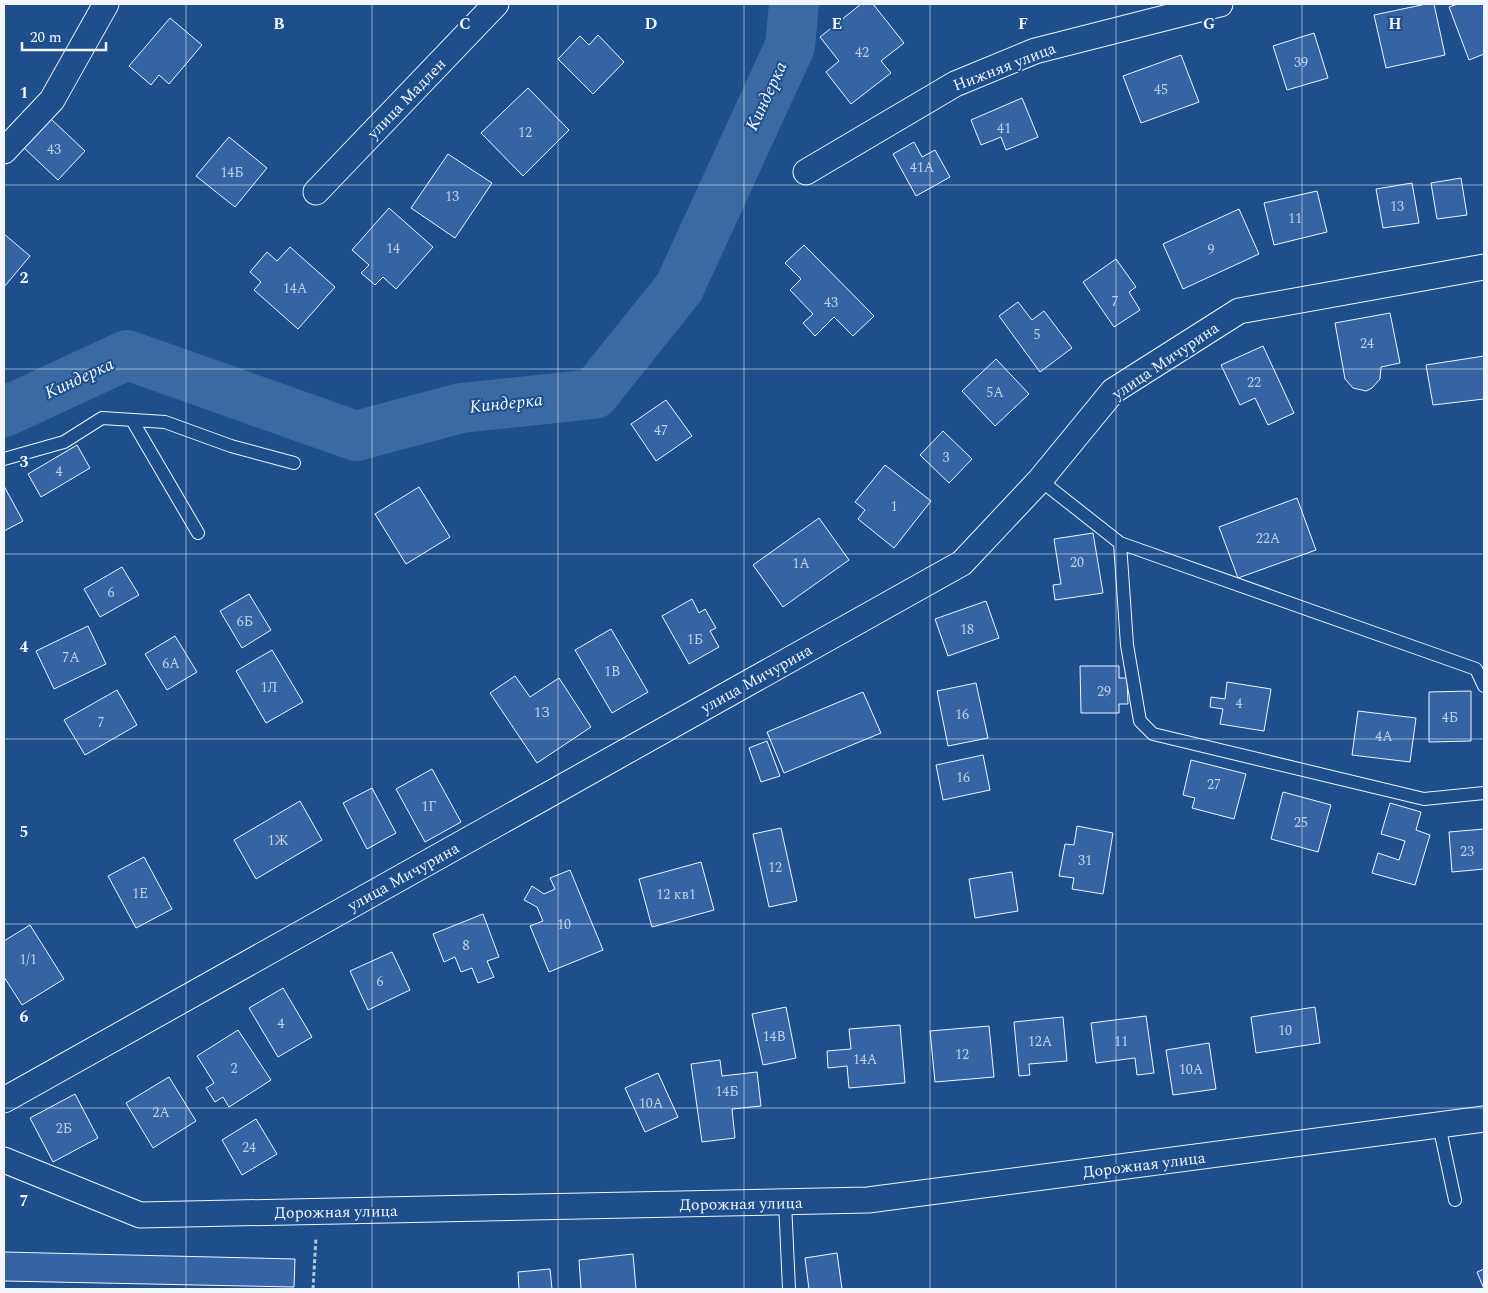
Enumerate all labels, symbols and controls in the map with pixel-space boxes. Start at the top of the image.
text: B [273,12,285,36]
text: C [459,12,471,36]
text: D [645,12,658,36]
text: E [832,12,842,36]
text: F [1018,12,1028,36]
text: G [1203,12,1215,36]
text: H [1388,12,1402,36]
scale bar [22,20,106,52]
text: 20 m [30,26,62,49]
street label: Нижняя улица [949,36,1060,98]
house number: 42 [855,42,869,63]
house number: 39 [1294,52,1308,73]
street label: улица Мадлен [361,53,452,145]
water label: Киндерка [739,57,794,135]
house number: 45 [1154,79,1168,100]
text: 1 [20,81,28,105]
house number: 41 [997,118,1011,139]
house number: 12 [518,122,532,143]
house number: 43 [47,139,61,160]
house number: 41А [910,157,935,178]
house number: 14Б [220,162,244,183]
house number: 13 [445,186,459,207]
house number: 13 [1390,196,1404,217]
house number: 11 [1288,208,1302,229]
house number: 14 [386,238,400,259]
house number: 9 [1208,239,1215,260]
text: 2 [20,266,29,290]
house number: 14А [283,278,308,299]
house number: 7 [1112,291,1119,312]
house number: 43 [824,292,838,313]
street label: улица Мичурина [1106,316,1224,406]
house number: 5 [1034,324,1041,345]
house number: 24 [1360,333,1374,354]
water label: Киндерка [40,351,118,406]
house number: 22 [1247,372,1261,393]
house number: 5А [986,382,1004,403]
water label: Киндерка [468,386,544,421]
house number: 47 [654,420,668,441]
house number: 3 [943,447,950,468]
text: 3 [20,450,29,474]
house number: 4 [56,461,63,482]
house number: 1 [891,496,898,517]
house number: 22А [1256,528,1281,549]
house number: 20 [1070,552,1084,573]
house number: 1А [792,553,810,574]
house number: 6 [108,582,115,603]
house number: 6Б [237,611,253,632]
house number: 18 [960,619,974,640]
house number: 1Б [687,629,703,650]
text: 4 [20,635,29,659]
street label: улица Мичурина [695,638,817,720]
house number: 7А [62,647,80,668]
house number: 6А [162,653,180,674]
house number: 1В [604,661,620,682]
house number: 1Л [260,677,278,698]
house number: 29 [1097,681,1111,702]
house number: 4 [1236,693,1243,714]
house number: 1З [534,702,550,723]
house number: 16 [955,704,969,725]
house number: 4Б [1442,707,1458,728]
house number: 7 [98,712,105,733]
house number: 4А [1375,726,1393,747]
house number: 16 [956,767,970,788]
house number: 27 [1207,774,1221,795]
house number: 1Г [421,796,437,817]
house number: 25 [1294,812,1308,833]
text: 5 [20,820,28,844]
house number: 1Ж [267,830,289,851]
street label: улица Мичурина [342,836,464,918]
house number: 23 [1460,841,1474,862]
house number: 31 [1078,850,1092,871]
house number: 12 [768,857,782,878]
house number: 1Е [132,883,148,904]
house number: 12 кв1 [656,884,696,905]
house number: 10 [557,914,571,935]
house number: 8 [463,935,470,956]
house number: 1/1 [19,949,37,970]
house number: 6 [377,971,384,992]
text: 6 [20,1005,29,1029]
house number: 4 [278,1013,285,1034]
house number: 10 [1278,1020,1292,1041]
house number: 14В [762,1026,786,1047]
house number: 12А [1028,1031,1053,1052]
house number: 11 [1114,1031,1128,1052]
house number: 12 [955,1044,969,1065]
house number: 14А [853,1049,878,1070]
house number: 2 [231,1058,238,1079]
house number: 10А [1179,1059,1204,1080]
house number: 14Б [715,1081,739,1102]
house number: 10А [639,1093,664,1114]
house number: 2А [152,1102,170,1123]
house number: 2Б [56,1118,72,1139]
house number: 24 [242,1137,256,1158]
street label: Дорожная улица [1081,1146,1207,1184]
text: 7 [20,1189,29,1213]
street label: Дорожная улица [679,1191,803,1217]
street label: Дорожная улица [274,1199,398,1225]

